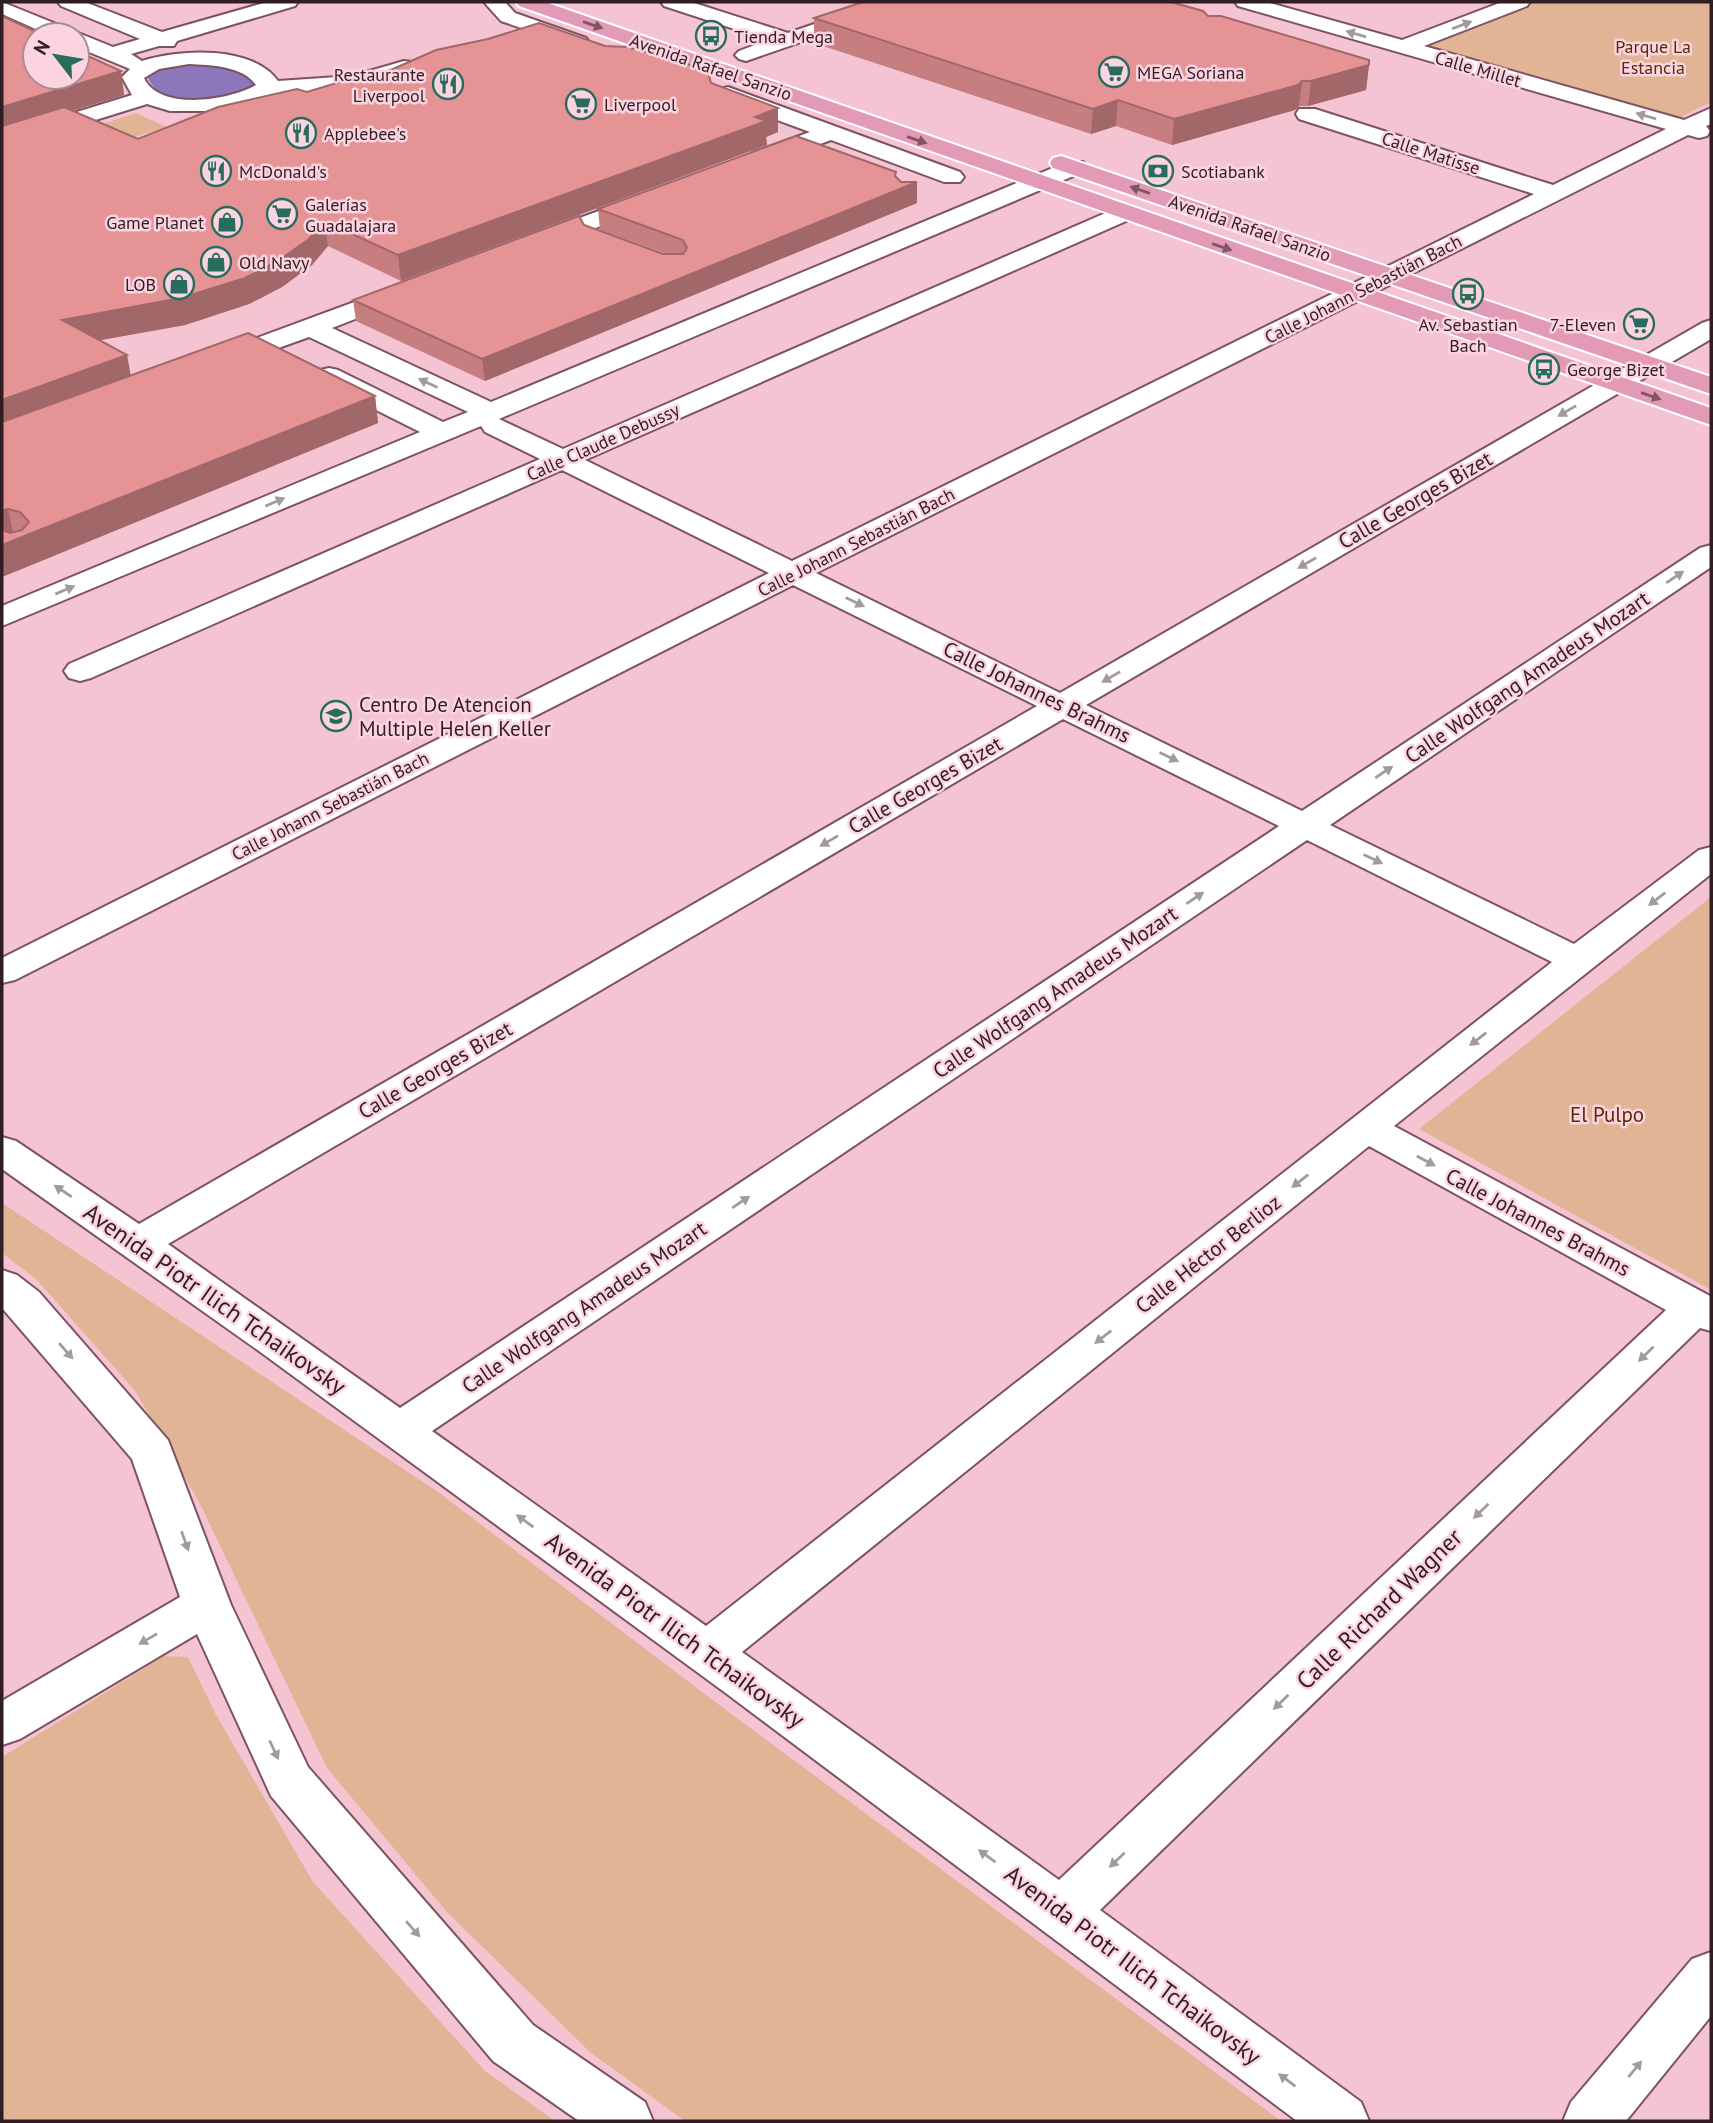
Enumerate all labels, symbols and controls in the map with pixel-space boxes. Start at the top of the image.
bus stop icon: Tienda Mega [694,19,728,53]
one-way arrow [1451,19,1472,30]
one-way arrow [583,20,604,31]
north arrow [21,21,91,91]
place label: Tienda Mega [734,25,833,48]
street label: Avenida Rafael Sanzio [627,28,795,106]
one-way arrow [1345,28,1367,39]
park label: Parque La Estancia [1615,35,1691,79]
text: N [28,36,55,59]
street label: Calle Millet [1432,46,1524,92]
supermarket icon: MEGA Soriana [1097,55,1131,89]
place label: MEGA Soriana [1137,61,1244,84]
place label: Restaurante Liverpool [334,63,426,107]
restaurant icon: Restaurante Liverpool [431,67,465,101]
supermarket icon: Liverpool [564,87,598,121]
place label: Liverpool [604,93,677,116]
one-way arrow [1635,111,1656,121]
restaurant icon: Applebee's [284,116,318,150]
place label: Applebee's [324,122,406,145]
street label: Calle Matisse [1379,126,1483,180]
one-way arrow [907,135,928,146]
restaurant icon: McDonald's [199,154,233,188]
bank icon: Scotiabank [1141,154,1175,188]
place label: McDonald's [239,160,327,183]
place label: Scotiabank [1181,160,1265,183]
one-way arrow [1129,184,1150,195]
street label: Avenida Rafael Sanzio [1166,189,1334,267]
place label: Galerías Guadalajara [305,193,396,237]
supermarket icon: Galerías Guadalajara [265,197,299,231]
shop icon: Game Planet [210,205,244,239]
place label: Game Planet [106,211,204,234]
street label: Calle Johann Sebastián Bach [1260,229,1466,349]
one-way arrow [1212,242,1233,253]
shop icon: Old Navy [199,245,233,279]
place label: Old Navy [239,251,310,274]
shop icon: LOB [162,267,196,301]
place label: LOB [125,273,156,296]
bus stop icon: Av. Sebastian Bach [1451,277,1485,311]
supermarket icon: 7-Eleven [1622,307,1656,341]
place label: Av. Sebastian Bach [1418,313,1518,357]
place label: 7-Eleven [1550,313,1616,336]
bus stop icon: George Bizet [1527,352,1561,386]
place label: George Bizet [1567,358,1665,381]
one-way arrow [418,378,438,389]
one-way arrow [1640,391,1661,402]
street label: Calle Claude Debussy [523,398,684,486]
one-way arrow [1558,405,1577,418]
street label: Calle Georges Bizet [1333,445,1497,555]
street label: Calle Johann Sebastián Bach [753,482,959,602]
one-way arrow [264,496,285,507]
one-way arrow [1298,557,1317,569]
one-way arrow [1666,571,1685,584]
one-way arrow [54,584,75,595]
street label: Calle Wolfgang Amadeus Mozart [1399,585,1655,769]
one-way arrow [845,597,865,608]
street label: Calle Johannes Brahms [939,635,1135,749]
one-way arrow [1101,671,1120,683]
place label: Centro De Atencion Multiple Helen Keller [359,691,551,742]
school or university icon: Centro De Atencion Multiple Helen Keller [319,699,353,733]
street label: Calle Georges Bizet [843,730,1007,840]
street label: Calle Johann Sebastián Bach [227,746,433,866]
one-way arrow [1159,752,1179,763]
one-way arrow [1375,766,1394,779]
one-way arrow [820,835,839,847]
one-way arrow [1363,853,1383,864]
one-way arrow [1649,891,1667,906]
one-way arrow [1186,892,1205,905]
street label: Calle Wolfgang Amadeus Mozart [927,900,1183,1084]
street label: Calle Georges Bizet [353,1015,517,1125]
one-way arrow [1469,1031,1487,1046]
park label: El Pulpo [1570,1101,1644,1128]
one-way arrow [1416,1155,1435,1167]
street label: Calle Johannes Brahms [1441,1162,1635,1282]
one-way arrow [1291,1173,1309,1188]
one-way arrow [53,1184,72,1197]
street label: Calle Héctor Berlioz [1130,1189,1286,1319]
street label: Avenida Piotr Ilich Tchaikovsky [78,1196,352,1402]
one-way arrow [732,1196,751,1209]
street label: Calle Wolfgang Amadeus Mozart [456,1215,712,1399]
one-way arrow [1094,1330,1112,1345]
one-way arrow [58,1343,73,1360]
one-way arrow [1637,1345,1654,1362]
one-way arrow [1473,1503,1490,1519]
one-way arrow [516,1514,534,1528]
street label: Calle Richard Wagner [1290,1522,1468,1696]
street label: Avenida Piotr Ilich Tchaikovsky [539,1525,811,1735]
one-way arrow [179,1531,190,1552]
one-way arrow [139,1633,158,1645]
one-way arrow [1273,1694,1290,1710]
one-way arrow [268,1740,280,1760]
one-way arrow [978,1849,996,1863]
one-way arrow [1109,1851,1126,1867]
street label: Avenida Piotr Ilich Tchaikovsky [999,1858,1267,2072]
one-way arrow [405,1920,421,1938]
one-way arrow [1627,2060,1642,2078]
one-way arrow [1278,2074,1296,2088]

